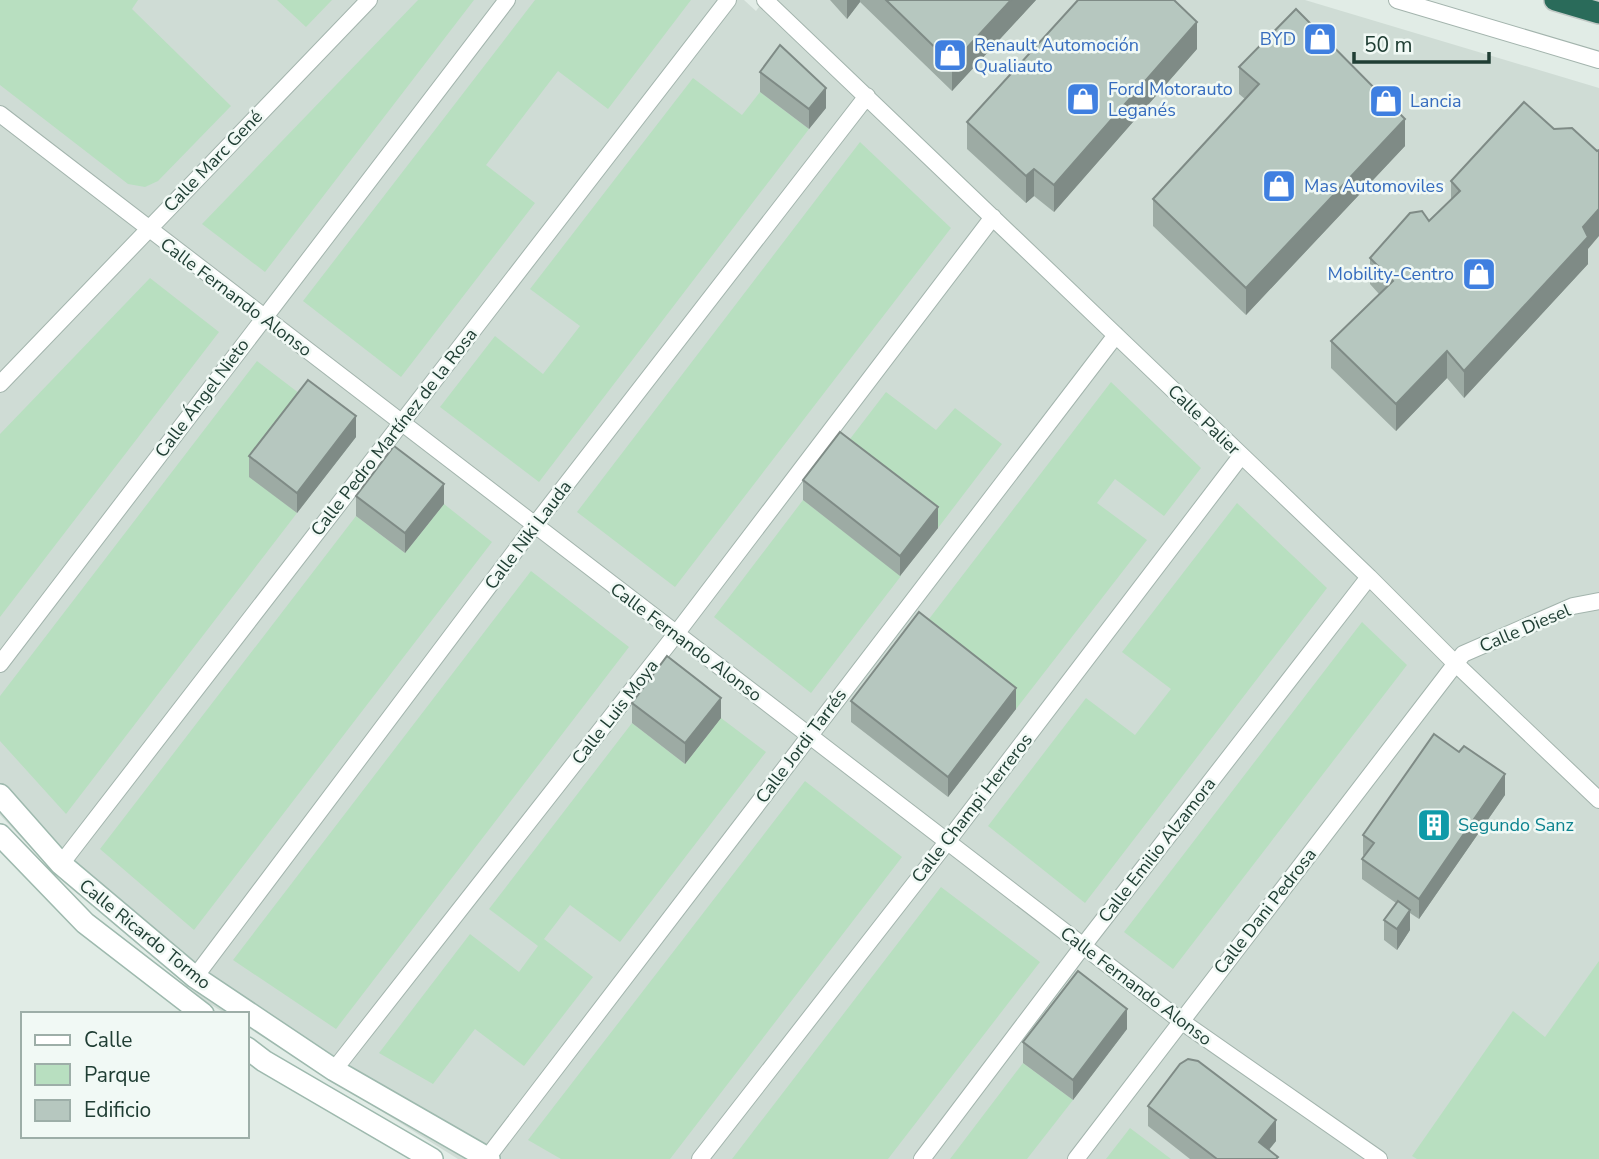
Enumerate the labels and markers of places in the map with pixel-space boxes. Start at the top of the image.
shop icon: BYD [1301,20,1339,58]
place label: BYD [1260,27,1296,51]
place label: Renault Automoción Qualiauto [974,33,1139,78]
shop icon: Renault Automoción Qualiauto [931,36,969,74]
place label: Ford Motorauto Leganés [1108,77,1233,122]
shop icon: Ford Motorauto Leganés [1064,80,1102,118]
shop icon: Lancia [1367,82,1405,120]
place label: Lancia [1410,89,1462,113]
shop icon: Mas Automoviles [1260,167,1298,205]
place label: Mas Automoviles [1304,174,1444,198]
shop icon: Mobility-Centro [1460,255,1498,293]
place label: Mobility-Centro [1328,262,1454,286]
building icon: Segundo Sanz [1415,806,1453,844]
place label: Segundo Sanz [1458,813,1574,837]

